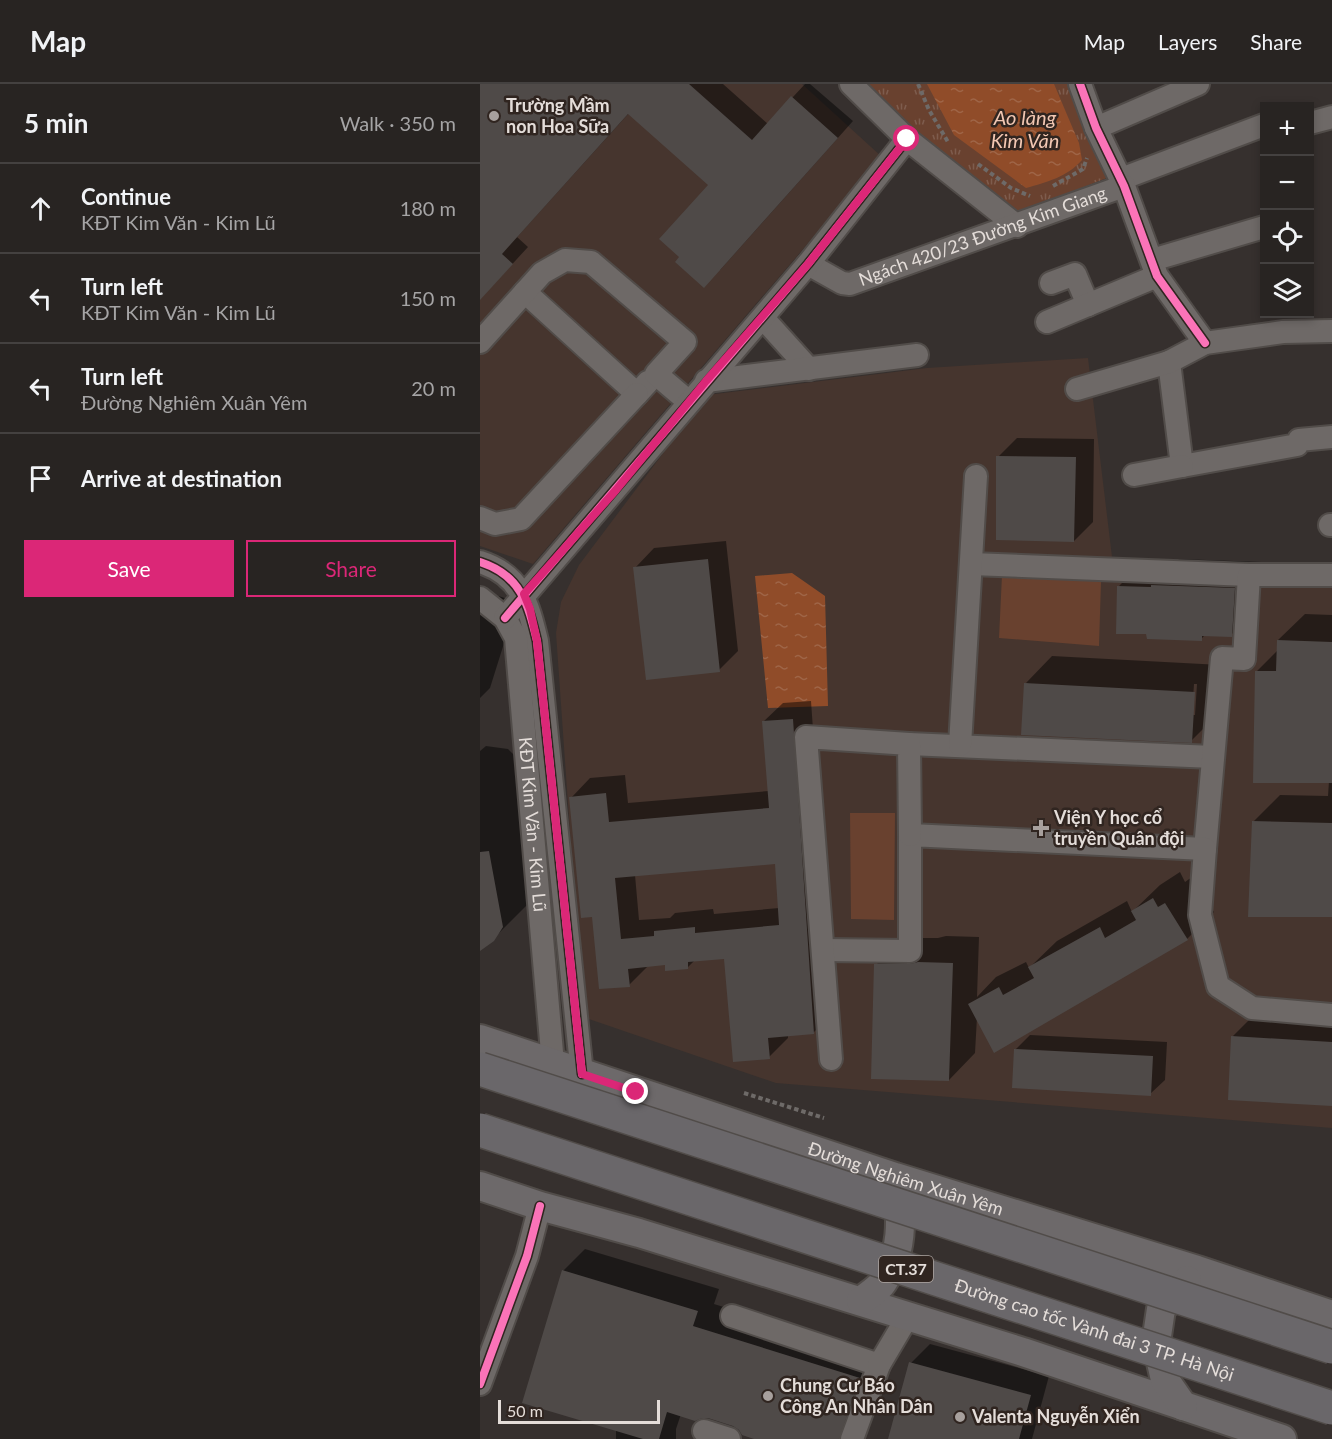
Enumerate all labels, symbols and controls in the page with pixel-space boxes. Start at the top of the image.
text: Map [30,24,86,58]
text: Map [1084,29,1125,54]
text: Layers [1158,29,1217,54]
text: Share [1250,29,1302,54]
place label: Trường Mầm non Hoa Sữa [506,94,610,137]
map controls [1260,102,1314,318]
button: + [1260,102,1314,156]
water label: Ao làng Kim Văn [991,105,1059,152]
text: 5 min [24,107,88,139]
marker: Trường Mầm non Hoa Sữa [487,109,501,123]
text: Walk · 350 m [340,111,456,135]
route start [893,125,919,151]
button: − [1260,156,1314,210]
street label: Ngách 420/23 Đường Kim Giang [856,181,1109,290]
text: Continue [81,183,171,210]
icon: ahead [24,192,57,225]
text: 180 m [400,196,456,220]
text: KĐT Kim Văn - Kim Lũ [81,210,276,234]
button: locate [1260,210,1314,264]
button: layers [1260,264,1314,318]
text: Turn left [81,273,163,300]
icon: left [24,282,57,315]
text: 150 m [400,286,456,310]
text: KĐT Kim Văn - Kim Lũ [81,300,276,324]
text: Turn left [81,363,163,390]
icon: left [24,372,57,405]
text: 20 m [411,376,456,400]
text: Đường Nghiêm Xuân Yêm [81,390,307,414]
icon: arrive [24,462,57,495]
text: Arrive at destination [81,465,282,492]
button: Save [24,540,234,597]
button: Share [246,540,456,597]
street label: KĐT Kim Văn - Kim Lũ [515,736,552,913]
place label: Viện Y học cổ truyền Quân đội [1053,806,1184,849]
marker: Viện Y học cổ truyền Quân đội [1032,819,1050,837]
route end [622,1078,648,1104]
street label: Đường Nghiêm Xuân Yêm [805,1137,1006,1220]
road number: CT.37 [879,1256,933,1282]
street label: Đường cao tốc Vành đai 3 TP. Hà Nội [952,1274,1237,1385]
place label: Chung Cư Báo Công An Nhân Dân [780,1374,933,1417]
marker: Chung Cư Báo Công An Nhân Dân [761,1389,775,1403]
scale bar [498,1397,660,1424]
text: 50 m [507,1401,543,1420]
place label: Valenta Nguyễn Xiển [971,1405,1140,1427]
marker: Valenta Nguyễn Xiển [953,1410,967,1424]

